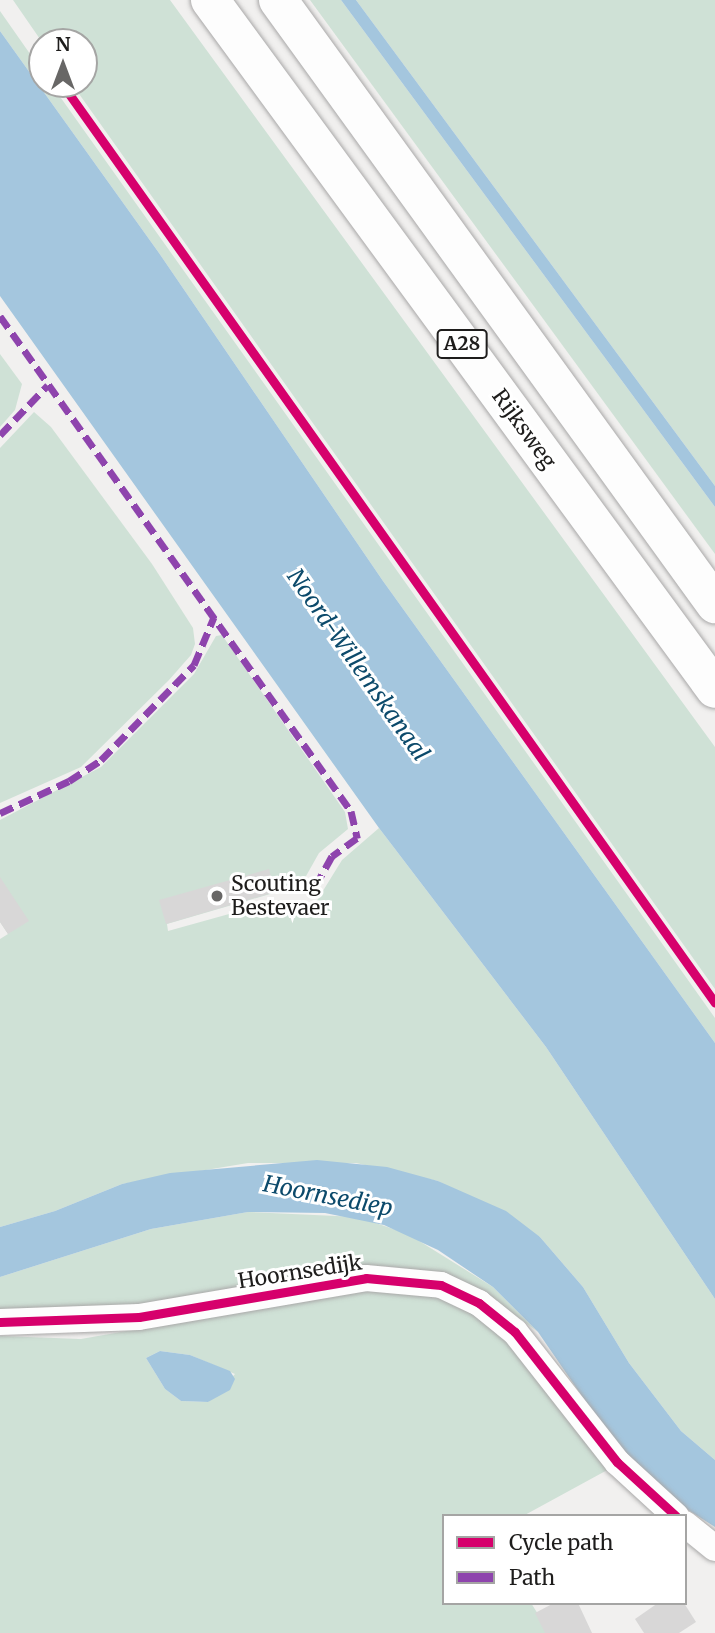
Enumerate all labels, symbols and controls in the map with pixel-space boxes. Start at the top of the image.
north arrow [28,28,98,98]
text: N [55,32,71,56]
road number: A28 [436,328,488,360]
street label: Rijksweg [487,384,561,474]
water label: Noord-Willemskanaal [281,564,435,766]
place label: Scouting Bestevaer [231,871,330,921]
marker: Scouting Bestevaer [209,888,225,904]
water label: Hoornsediep [261,1170,395,1222]
street label: Hoornsedijk [236,1250,364,1294]
legend [442,1514,687,1605]
text: Cycle path [509,1529,613,1556]
text: Path [509,1564,555,1591]

